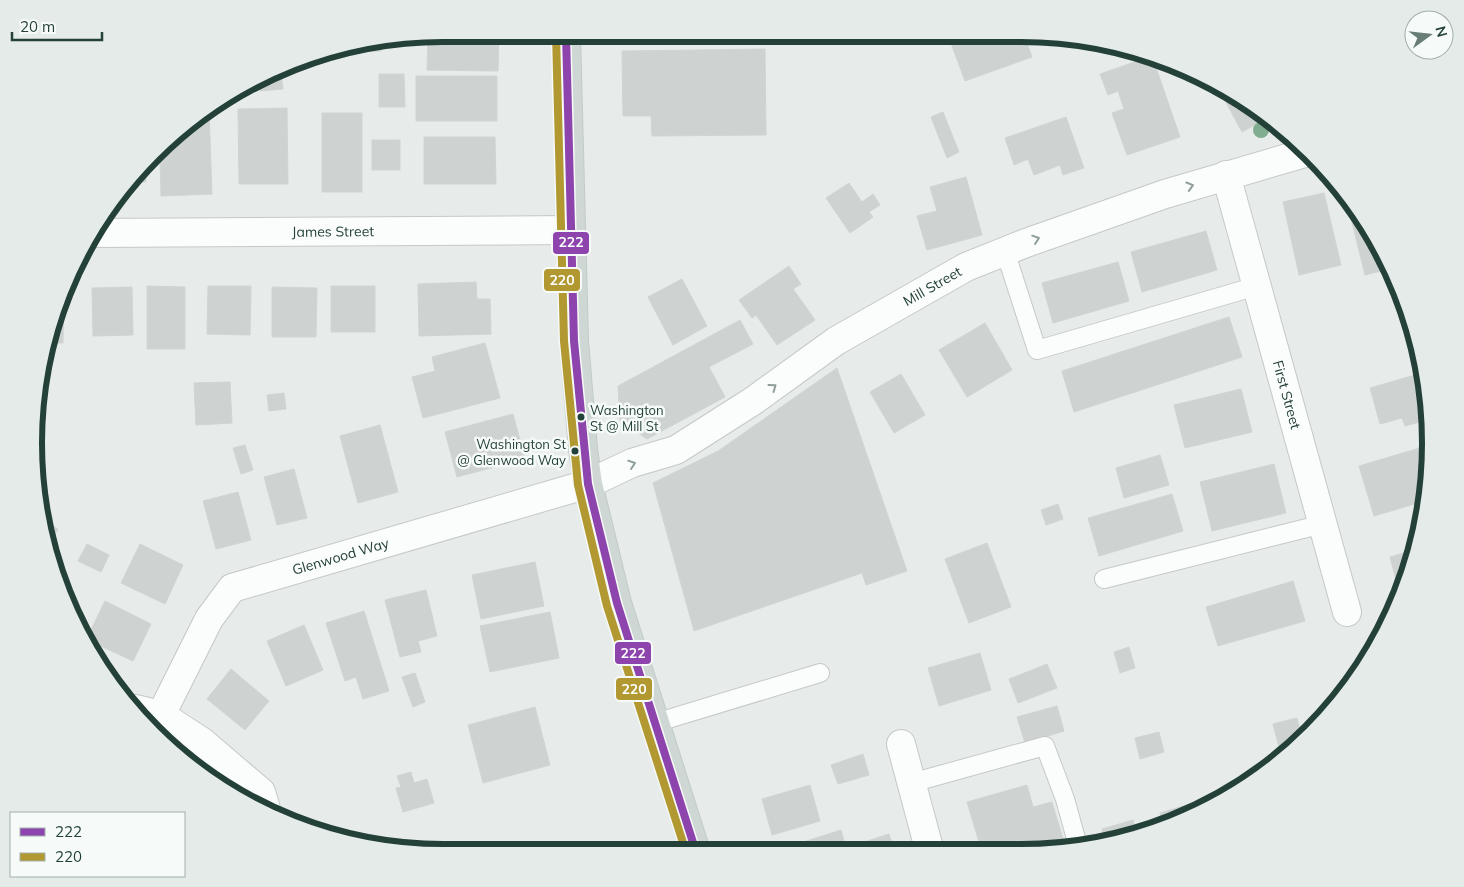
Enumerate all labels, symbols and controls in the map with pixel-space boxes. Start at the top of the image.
scale bar [12,10,102,42]
north arrow [1404,10,1454,60]
text: 20 m [20,17,55,36]
text: N [1431,24,1452,39]
one-way arrow [1185,182,1194,192]
street label: James Street [292,222,374,241]
line badge: 222 [552,231,590,255]
text: 222 [558,233,584,251]
one-way arrow [1031,235,1040,245]
street label: Mill Street [900,262,965,310]
line badge: 220 [543,268,581,292]
text: 220 [549,271,575,289]
street label: First Street [1269,358,1305,431]
one-way arrow [767,384,776,392]
place label: Washington St @ Mill St [590,402,664,434]
marker: Washington St @ Mill St [576,412,586,422]
place label: Washington St @ Glenwood Way [457,436,566,468]
marker: Washington St @ Glenwood Way [570,446,580,456]
one-way arrow [627,460,636,470]
street label: Glenwood Way [290,533,392,579]
line badge: 222 [614,641,652,665]
text: 222 [620,644,646,662]
line badge: 220 [615,677,653,701]
text: 220 [621,680,647,698]
legend [10,812,185,877]
text: 222 [55,822,82,841]
text: 220 [55,847,82,866]

